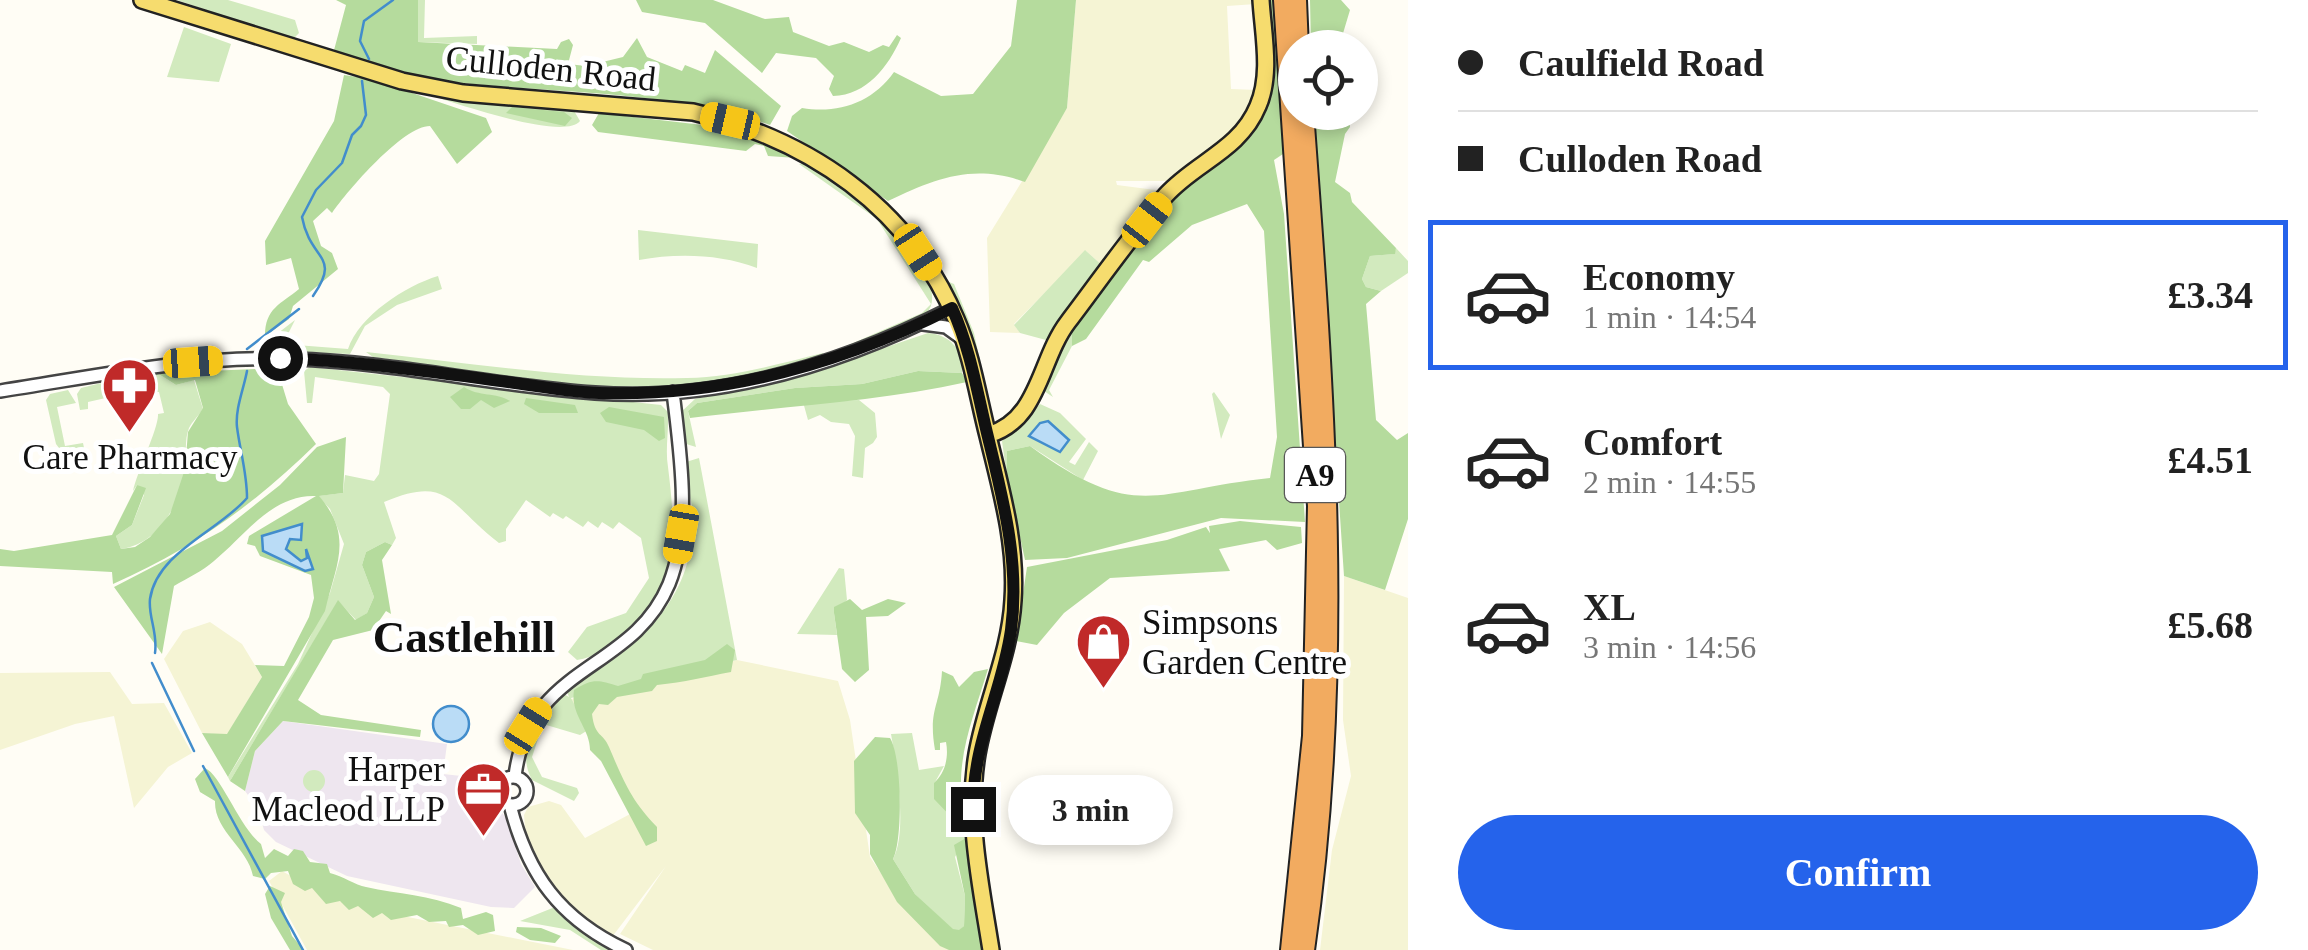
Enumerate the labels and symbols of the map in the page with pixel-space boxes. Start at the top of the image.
street label: Culloden Road [444,38,658,99]
car [697,100,763,142]
car [1117,187,1177,253]
car [889,219,947,285]
route start [258,336,303,381]
car [162,345,224,379]
pharmacy icon: Care Pharmacy [100,356,160,435]
place label: Care Pharmacy [23,438,238,477]
road number: A9 [1285,448,1345,502]
car [661,502,701,566]
place label: Simpsons Garden Centre [1142,603,1347,682]
district label: Castlehill [373,612,555,662]
shop icon: Simpsons Garden Centre [1073,612,1133,691]
car [499,693,557,759]
place label: Harper Macleod LLP [252,750,445,829]
office icon: Harper Macleod LLP [454,759,514,838]
callout: 3 min [1008,774,1173,844]
route end [951,787,996,832]

